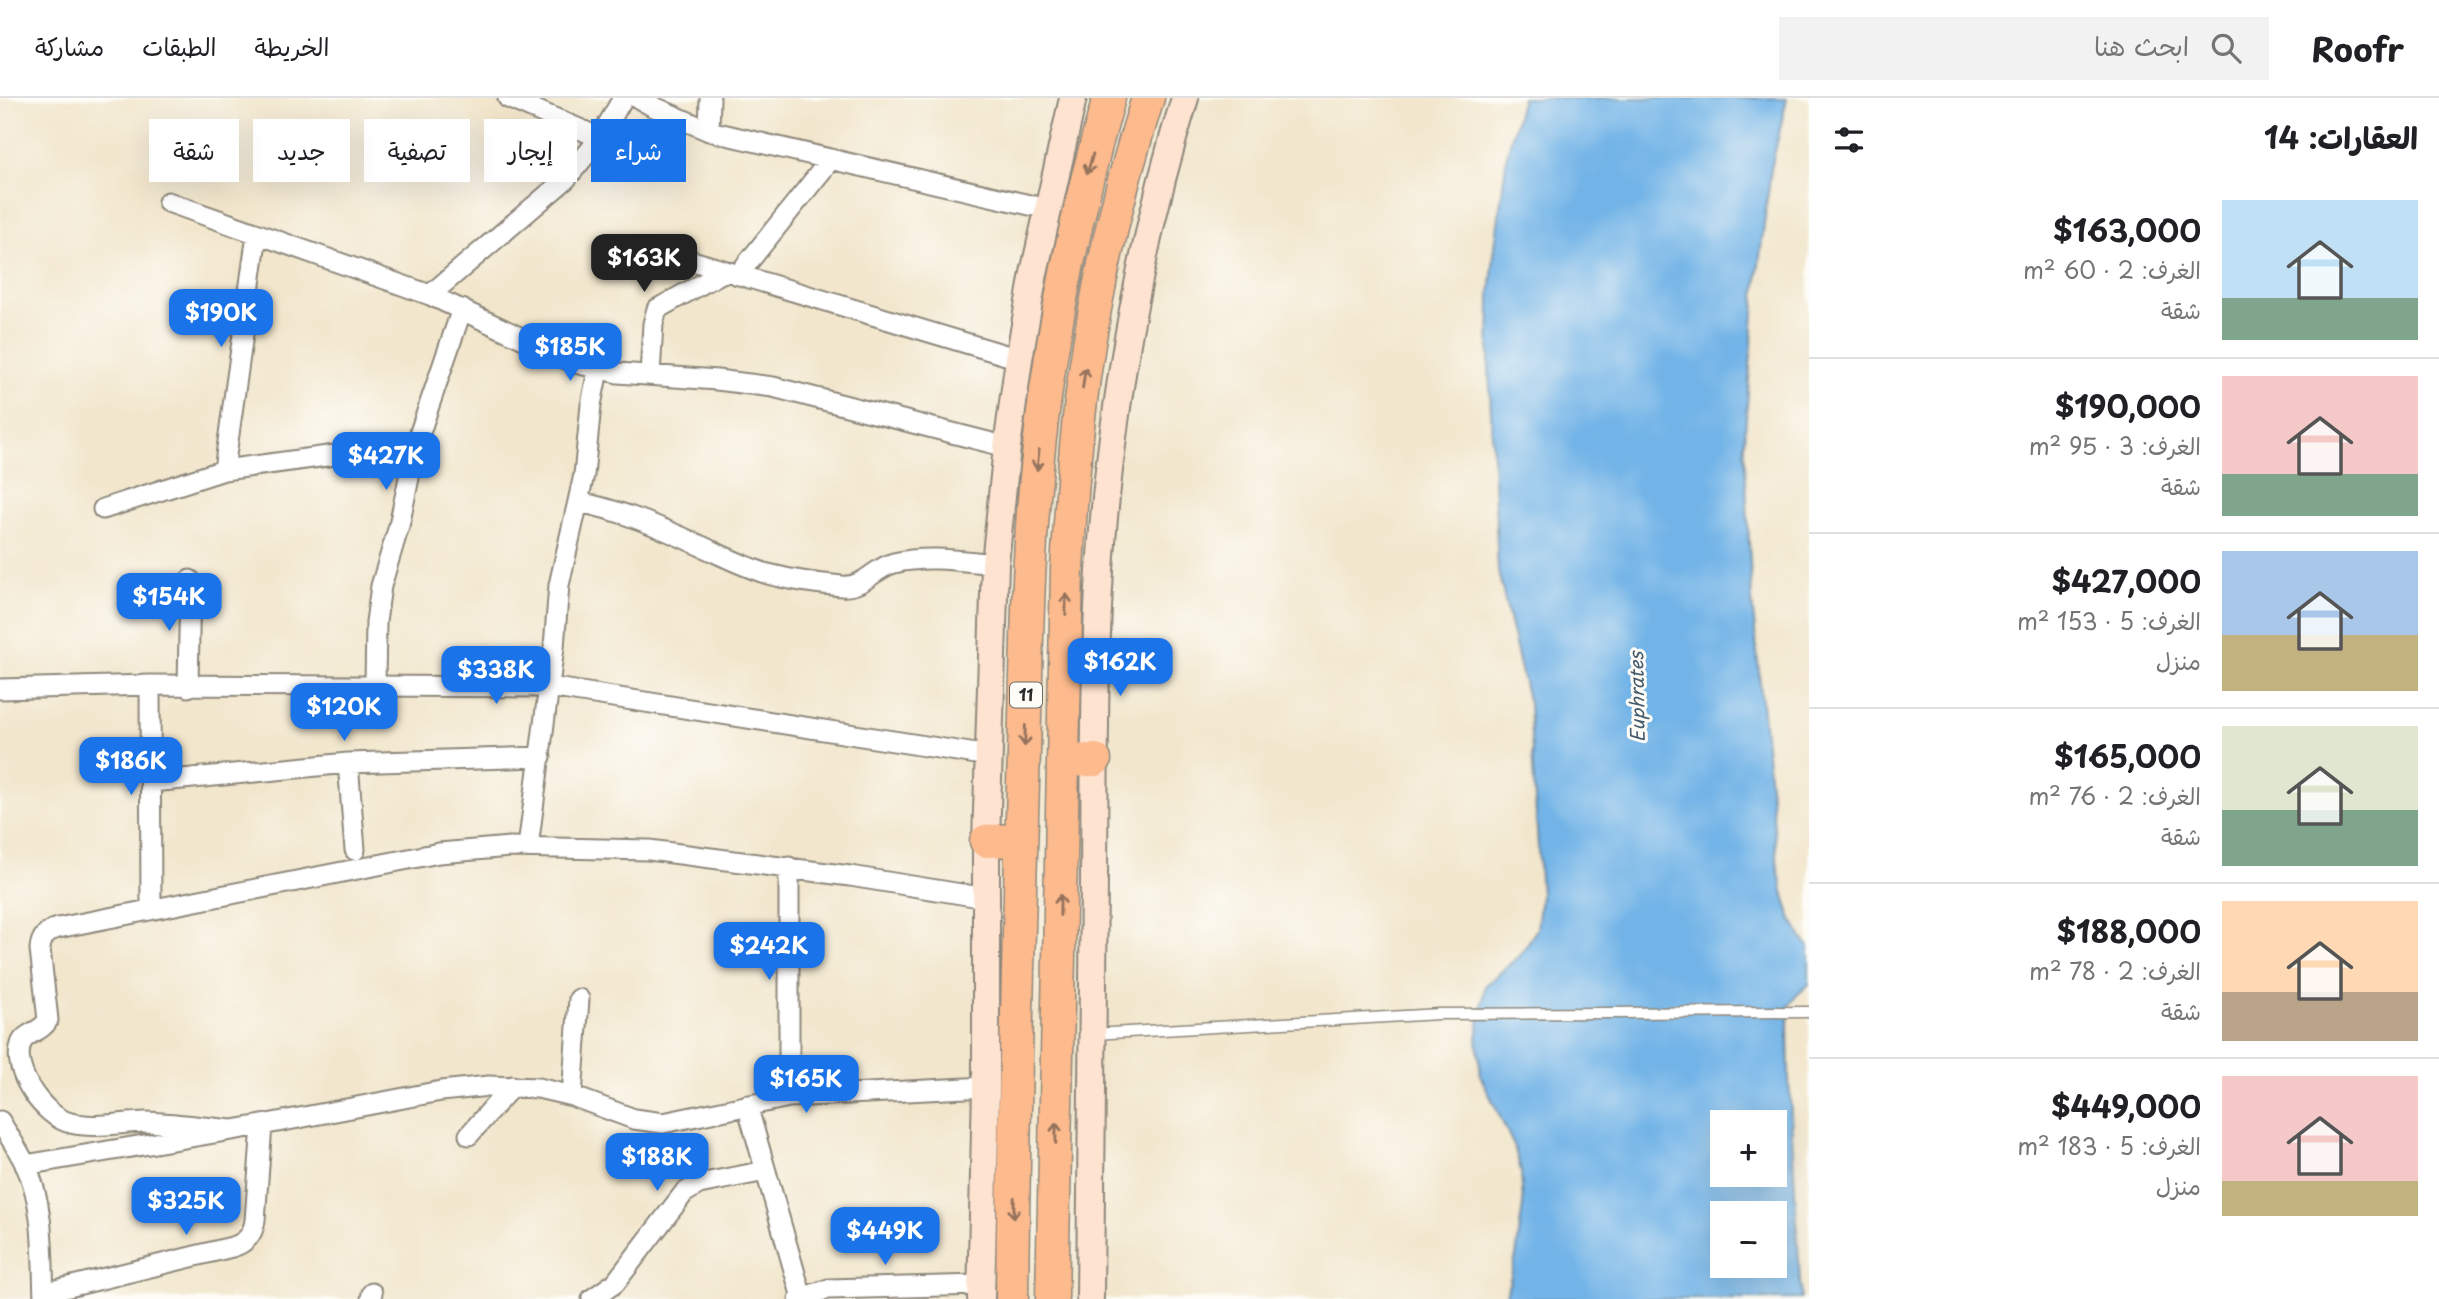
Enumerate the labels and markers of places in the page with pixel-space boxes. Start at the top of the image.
pin: $163K [595,234,693,294]
pin: $190K [172,289,270,349]
pin: $185K [521,324,619,383]
pin: $427K [337,432,435,492]
pin: $154K [120,574,218,633]
pin: $162K [1071,638,1169,698]
pin: $338K [447,646,545,706]
pin: $120K [295,684,393,743]
pin: $186K [82,738,180,797]
pin: $242K [720,922,818,982]
pin: $165K [757,1056,855,1115]
pin: $188K [608,1134,706,1193]
pin: $325K [137,1178,235,1237]
pin: $449K [836,1208,934,1267]

